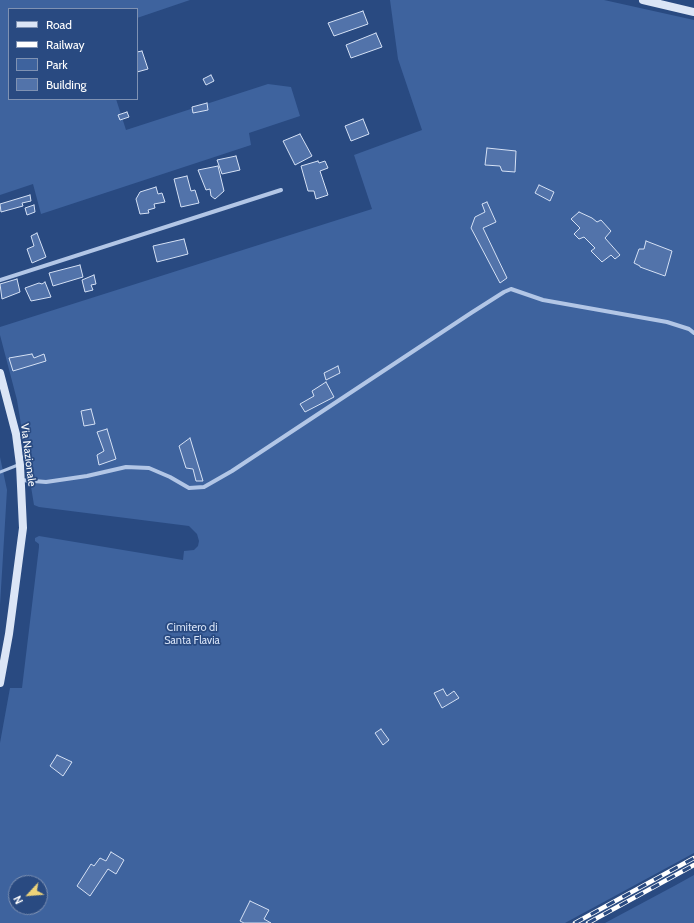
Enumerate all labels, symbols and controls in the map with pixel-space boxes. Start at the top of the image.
legend [8,8,138,100]
text: Road [46,17,72,32]
text: Railway [46,37,84,52]
text: Park [46,57,68,72]
text: Building [46,77,87,92]
street label: Via Nazionale [18,423,38,487]
park label: Cimitero di Santa Flavia [164,621,220,647]
north arrow [8,875,48,915]
text: N [10,893,26,906]

